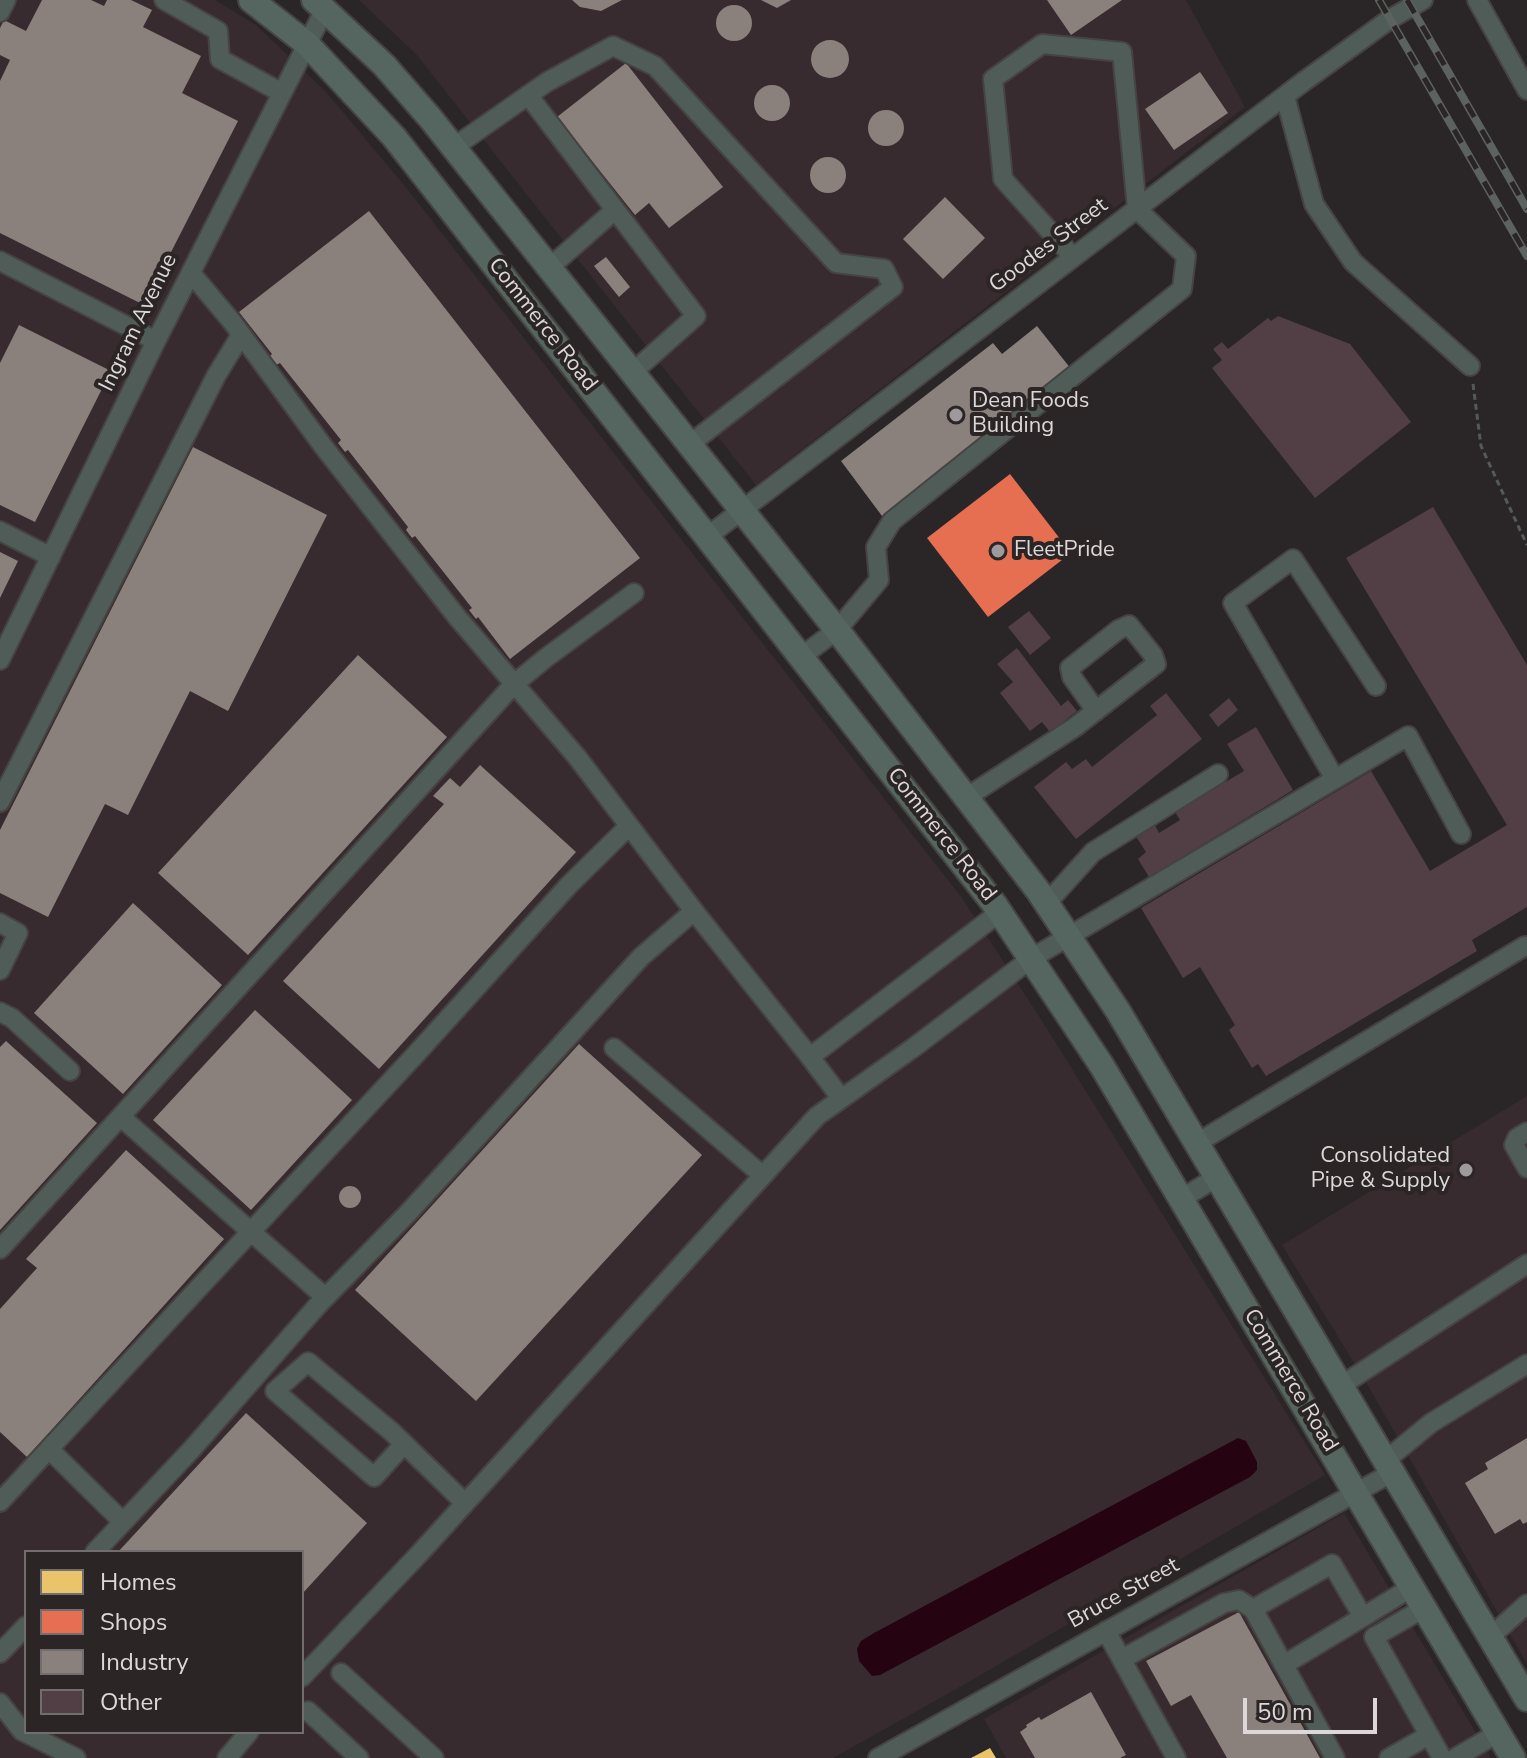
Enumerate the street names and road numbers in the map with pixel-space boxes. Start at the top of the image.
street label: Goodes Street [985,193,1113,299]
street label: Ingram Avenue [94,250,184,396]
street label: Commerce Road [482,253,602,397]
street label: Commerce Road [881,763,1001,907]
street label: Commerce Road [1237,1305,1343,1457]
street label: Bruce Street [1064,1553,1184,1635]

